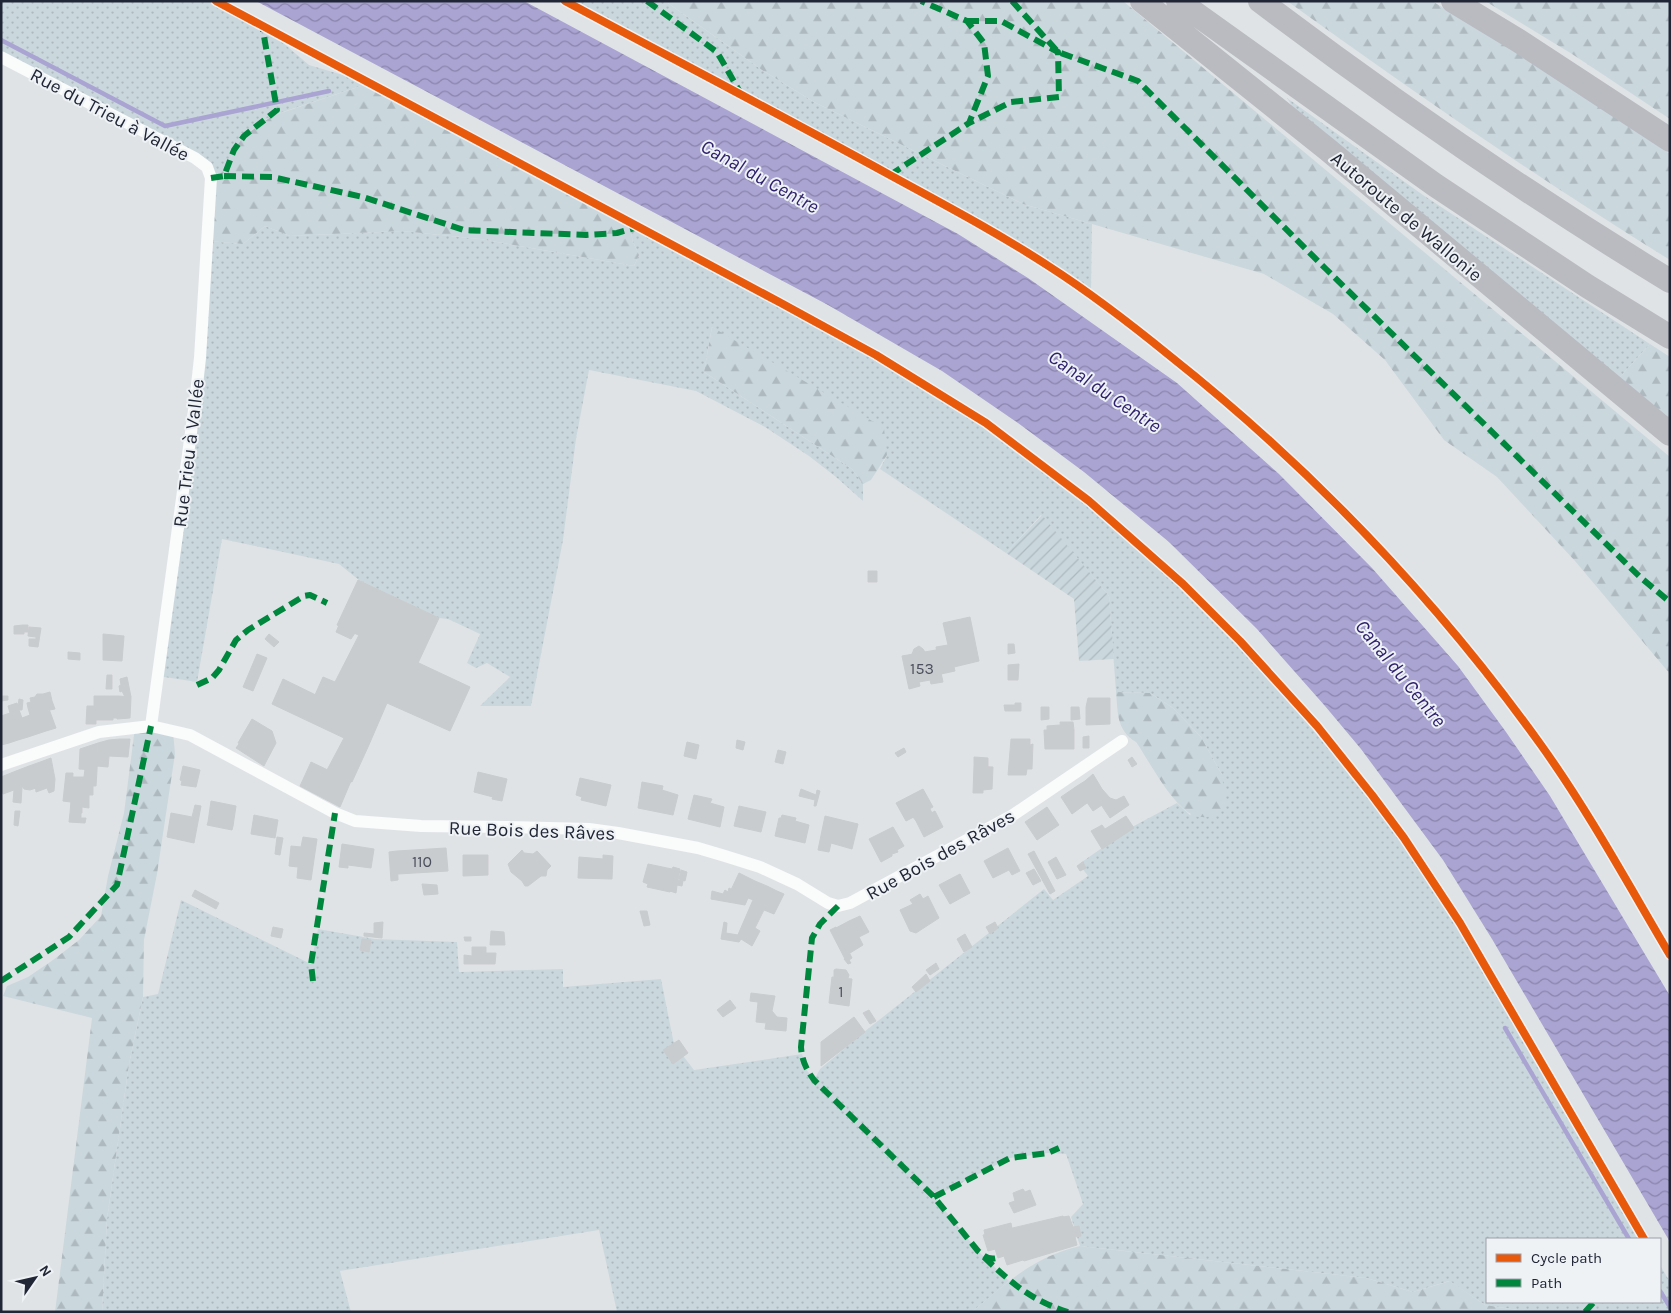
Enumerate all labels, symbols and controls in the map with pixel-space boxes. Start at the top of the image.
street label: Rue du Trieu à Vallée [26,64,193,166]
water label: Canal du Centre [697,135,823,218]
street label: Autoroute de Wallonie [1326,147,1486,286]
water label: Canal du Centre [1044,345,1166,438]
street label: Rue Trieu à Vallée [169,378,209,529]
water label: Canal du Centre [1350,615,1451,732]
house number: 153 [910,659,934,678]
street label: Rue Bois des Râves [862,805,1019,905]
street label: Rue Bois des Râves [448,817,616,845]
house number: 110 [412,852,432,871]
house number: 1 [838,982,844,1001]
legend [1486,1238,1661,1303]
text: Cycle path [1531,1249,1602,1267]
north arrow [10,1253,60,1303]
text: N [36,1262,55,1280]
text: Path [1531,1274,1562,1292]

